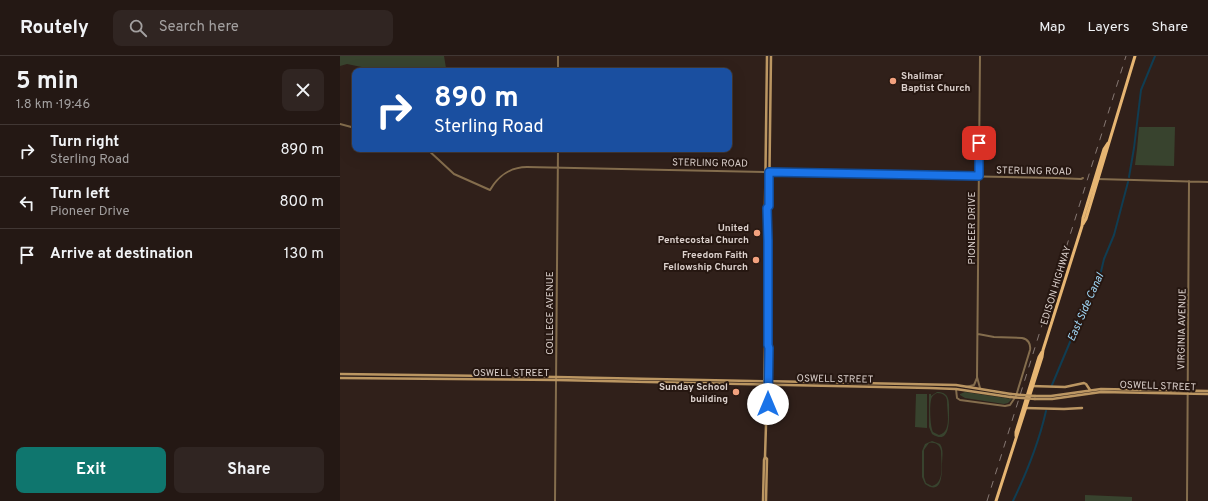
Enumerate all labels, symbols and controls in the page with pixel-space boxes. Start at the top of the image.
search box [113,10,393,46]
text: Routely [20,16,89,40]
icon: search [127,17,149,39]
text: Search here [159,18,239,37]
text: Map [1039,19,1065,36]
text: Layers [1087,19,1129,36]
text: Share [1151,19,1188,36]
text: 5 min [16,67,79,97]
button: close [282,69,324,111]
place label: Shalimar Baptist Church [901,70,971,95]
marker: Shalimar Baptist Church [888,76,898,86]
text: 890 m [434,81,519,117]
icon: right [368,84,420,136]
text: 1.8 km · 19:46 [16,97,90,113]
text: Sterling Road [434,116,544,139]
pin [962,126,996,160]
icon: arrive [968,132,990,154]
text: Turn right [50,133,119,152]
icon: right [16,140,38,162]
text: 890 m [280,141,324,160]
text: Sterling Road [50,152,129,168]
street label: STERLING ROAD [672,156,748,171]
street label: STERLING ROAD [996,164,1072,179]
text: Turn left [50,185,110,204]
icon: left [16,192,38,214]
street label: PIONEER DRIVE [966,192,979,264]
text: 800 m [280,193,324,212]
text: Pioneer Drive [50,204,129,220]
place label: United Pentecostal Church [658,222,749,247]
marker: United Pentecostal Church [752,228,762,238]
icon: arrive [16,244,38,266]
street label: EDISON HIGHWAY [1038,244,1075,327]
text: Arrive at destination [50,245,193,264]
text: 130 m [284,245,324,264]
place label: Freedom Faith Fellowship Church [663,249,748,274]
marker: Freedom Faith Fellowship Church [751,255,761,265]
water label: East Side Canal [1065,270,1108,344]
street label: COLLEGE AVENUE [544,271,557,355]
street label: VIRGINIA AVENUE [1175,288,1190,370]
street label: OSWELL STREET [473,367,549,380]
street label: OSWELL STREET [797,372,874,387]
street label: OSWELL STREET [1119,379,1197,394]
place label: Sunday School building [659,381,728,406]
position arrow [747,383,789,425]
marker: Sunday School building [731,387,741,397]
button: Exit [16,447,166,493]
button: Share [174,447,324,493]

